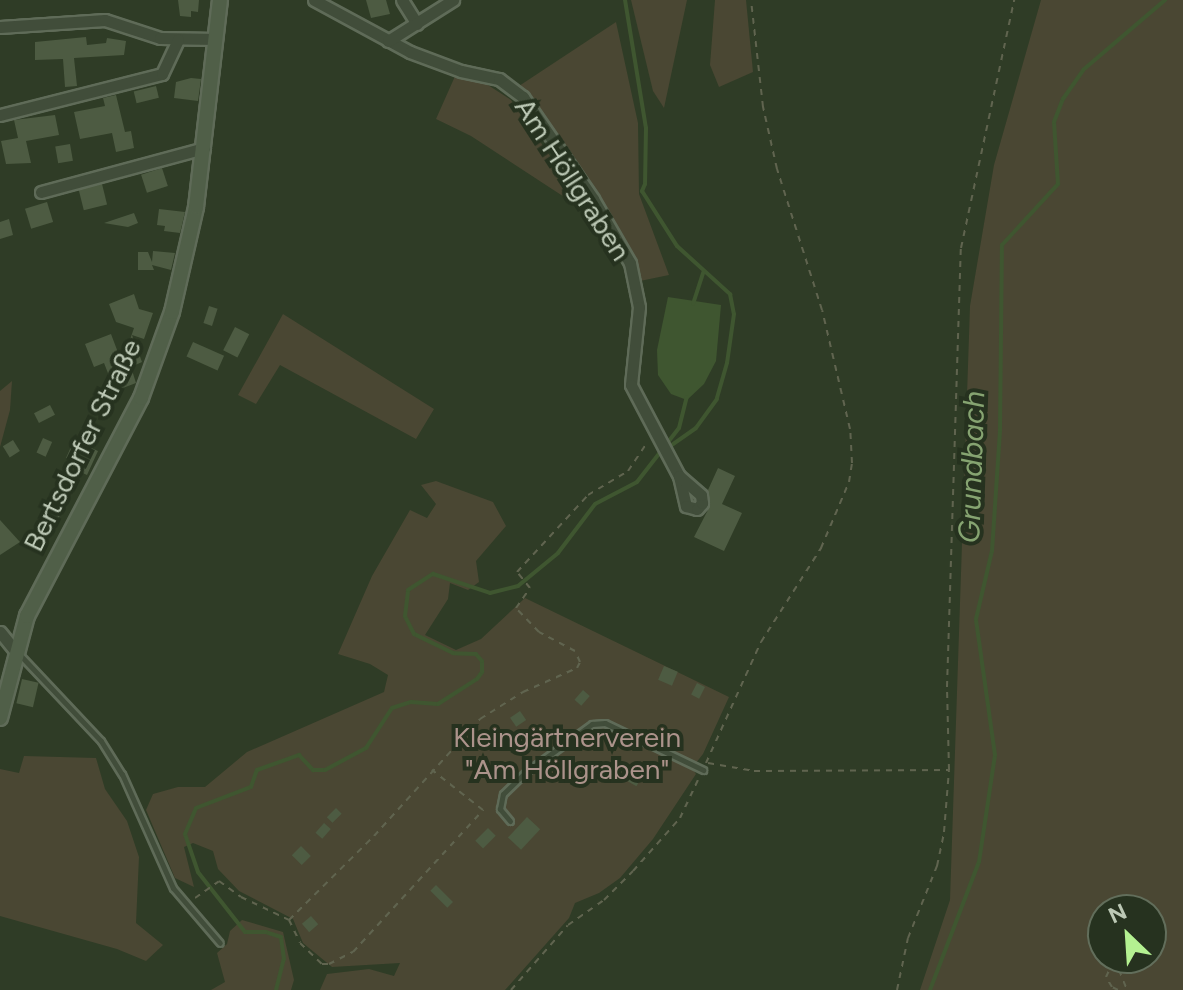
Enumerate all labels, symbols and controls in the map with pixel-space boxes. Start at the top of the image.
street label: Am Höllgraben [508,92,638,266]
street label: Bertsdorfer Straße [16,333,148,557]
water label: Grundbach [951,390,993,544]
park label: Kleingärtnerverein "Am Höllgraben" [453,720,681,786]
north arrow [1087,894,1167,974]
text: N [1104,898,1131,929]

